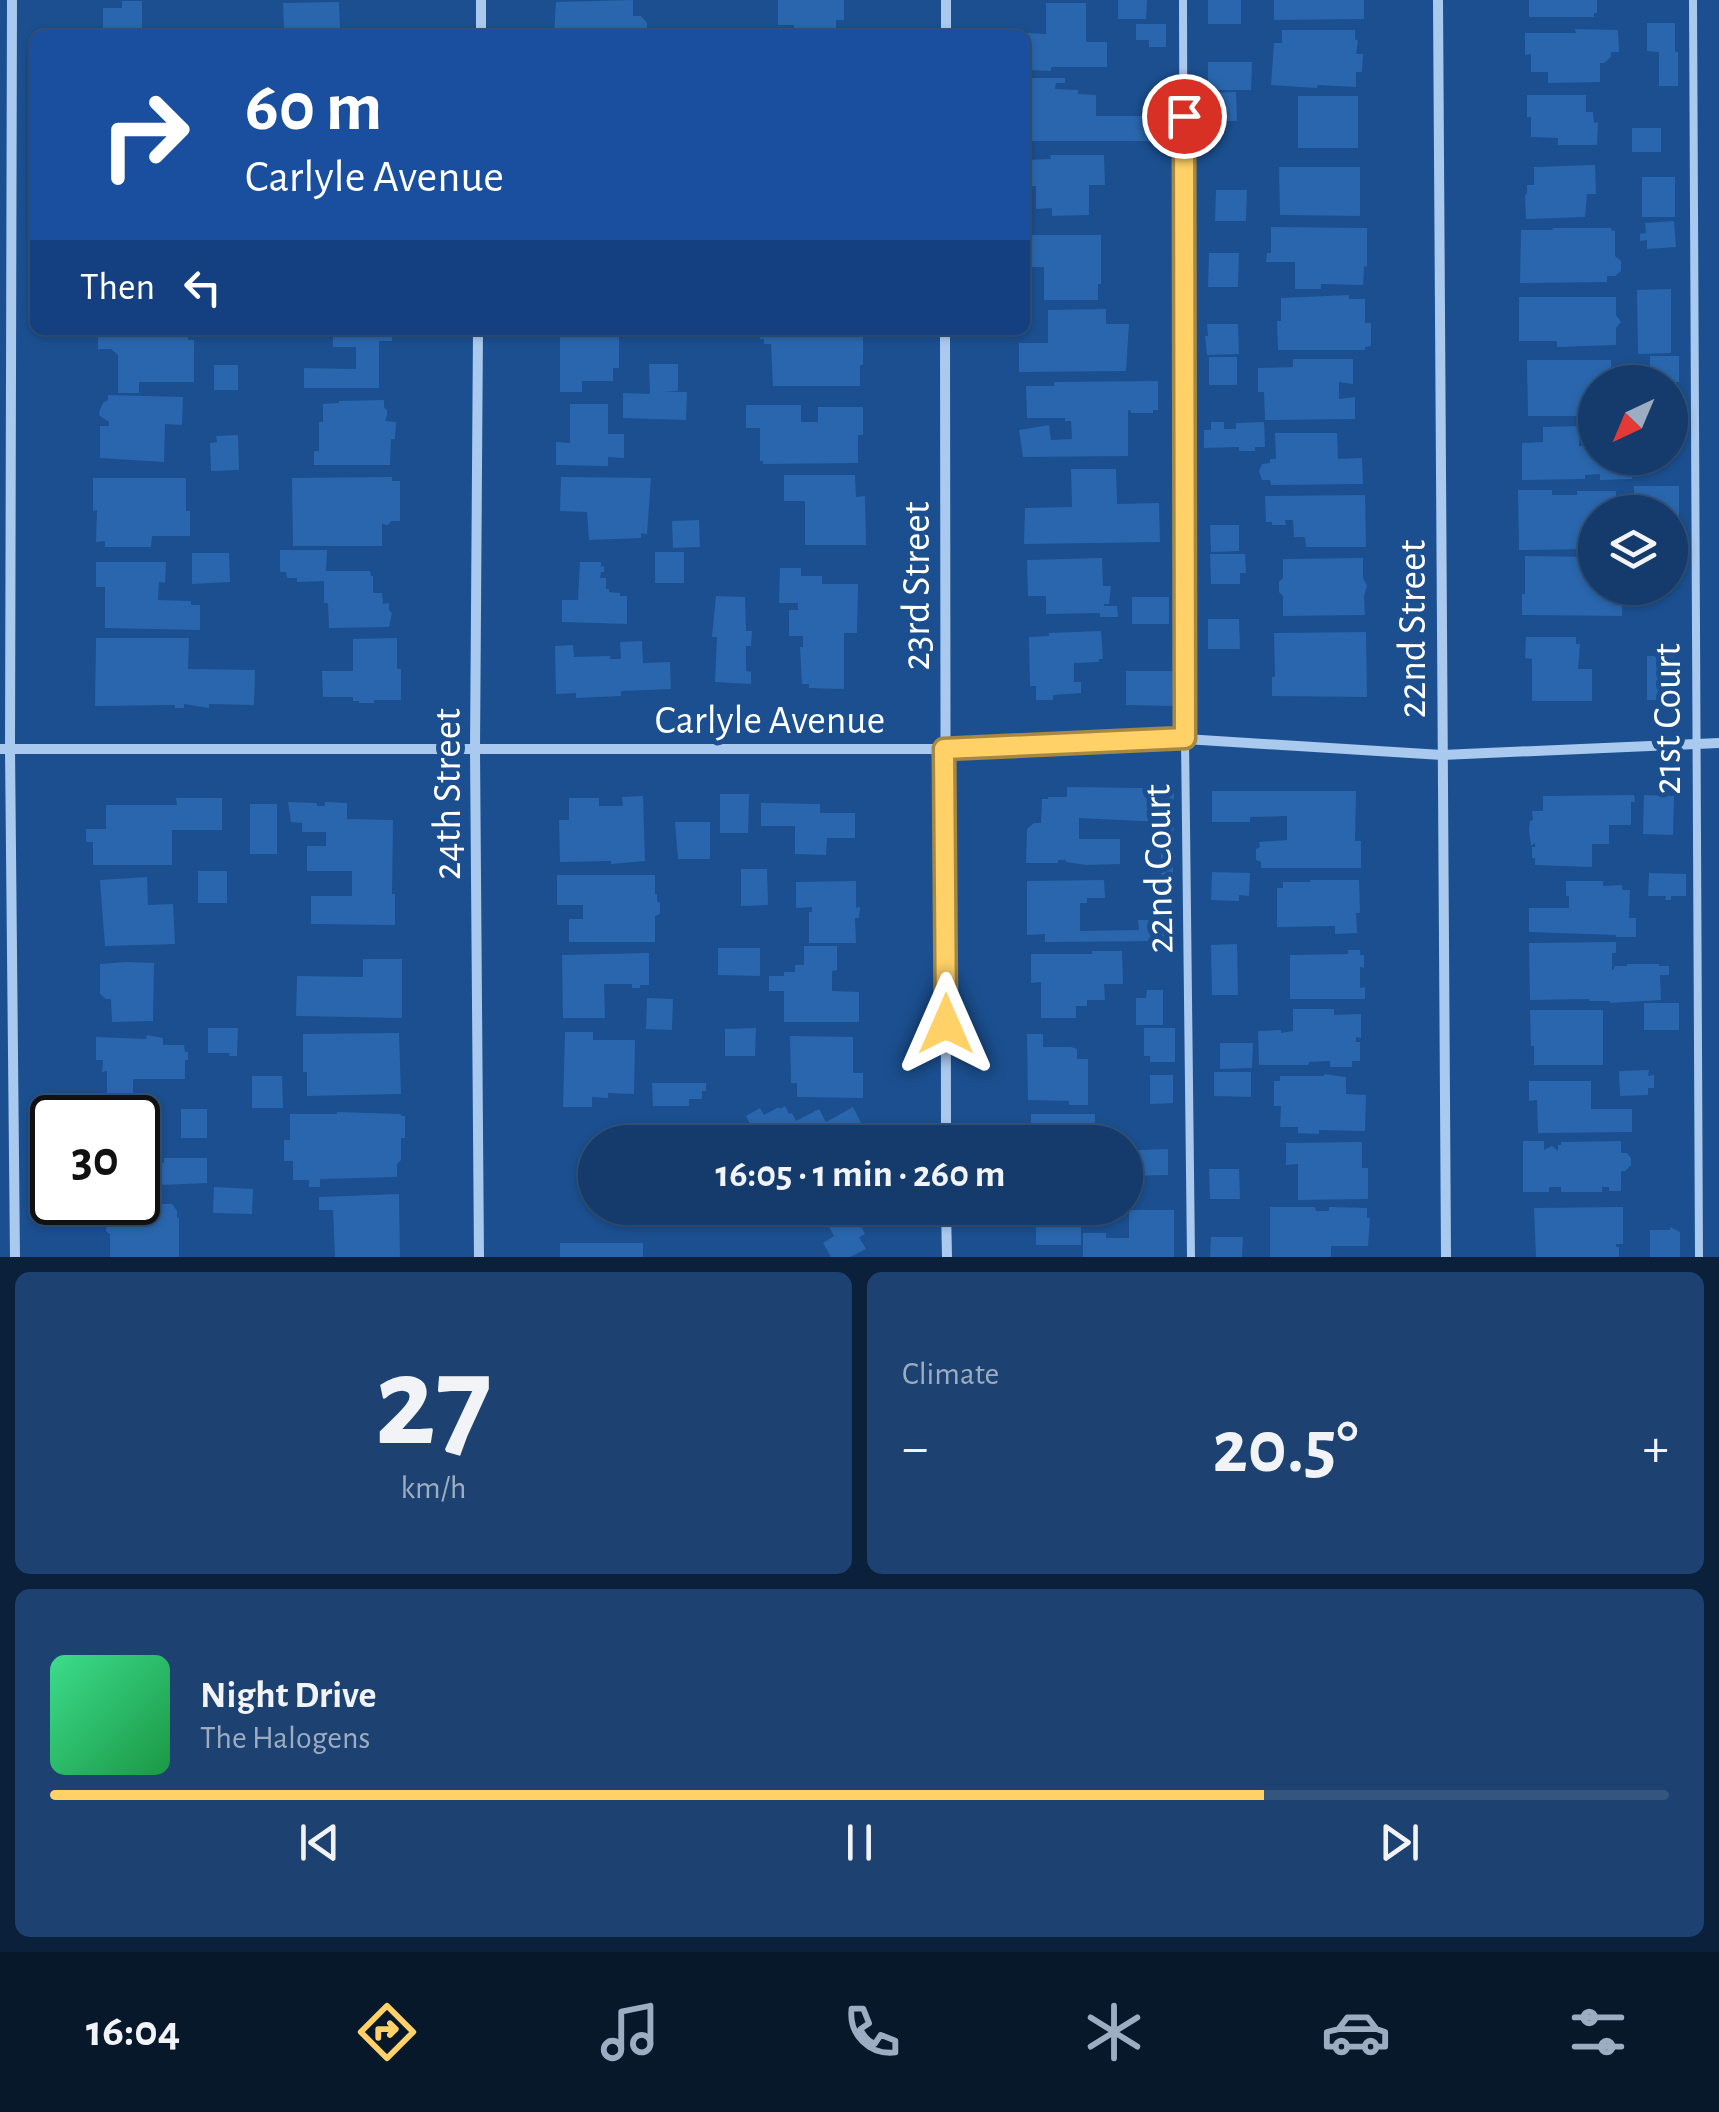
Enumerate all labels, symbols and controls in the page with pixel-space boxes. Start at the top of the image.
icon: right [80,70,210,200]
text: 60 m [245,73,382,143]
pin [1142,74,1227,159]
icon: arrive [1157,89,1212,144]
text: Carlyle Avenue [245,155,504,200]
icon: left [175,260,230,315]
text: Then [80,269,155,307]
north arrow [1578,365,1688,475]
map controls [1578,365,1688,605]
button: layers [1578,495,1688,605]
street label: 23rd Street [897,501,937,671]
street label: 22nd Street [1393,540,1433,718]
street label: 21st Court [1648,643,1688,795]
street label: Carlyle Avenue [655,701,885,741]
street label: 24th Street [428,708,468,880]
street label: 22nd Court [1138,784,1180,954]
position arrow [894,972,998,1076]
speed limit sign: 30 [30,1095,160,1225]
text: 16:05 · 1 min · 260 m [716,1156,1005,1194]
text: 27 [375,1339,492,1469]
text: Climate [902,1358,999,1390]
text: 20.5° [1213,1411,1358,1486]
text: − [902,1421,928,1476]
text: + [1643,1421,1669,1476]
text: km/h [400,1472,467,1504]
text: Night Drive [200,1677,376,1715]
text: The Halogens [200,1722,370,1754]
icon: previous [292,1815,347,1870]
icon: pause [832,1815,887,1870]
icon: next [1372,1815,1427,1870]
icon: directions [352,1997,422,2067]
icon: music [595,1997,665,2067]
icon: phone [837,1997,907,2067]
icon: climate [1079,1997,1149,2067]
icon: car [1321,1997,1391,2067]
icon: filters [1563,1997,1633,2067]
text: 16:04 [86,2009,180,2054]

